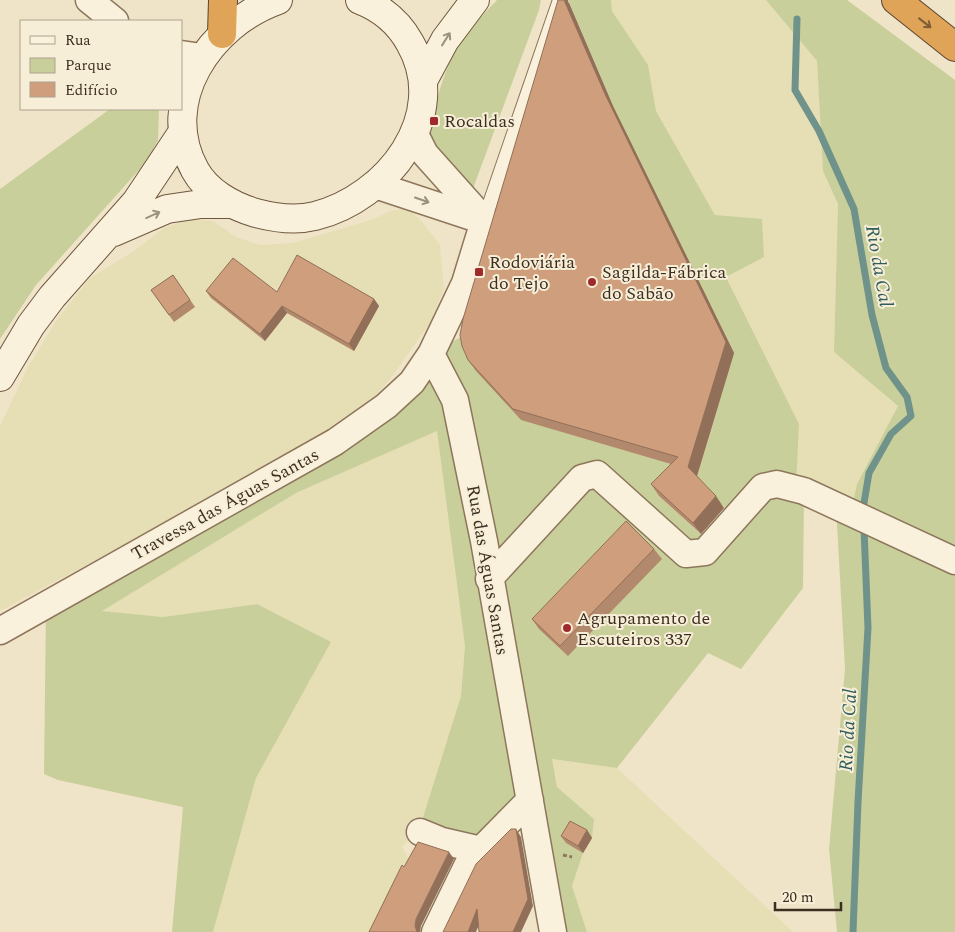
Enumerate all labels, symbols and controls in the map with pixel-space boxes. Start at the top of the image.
one-way arrow [918,18,931,29]
legend [20,20,182,110]
text: Rua [65,29,91,52]
one-way arrow [442,32,452,46]
text: Parque [65,54,112,77]
text: Edifício [65,79,118,102]
place label: Rocaldas [444,108,515,135]
marker: Rocaldas [428,115,440,127]
one-way arrow [413,196,429,205]
one-way arrow [145,210,160,220]
water label: Rio da Cal [857,223,900,309]
place label: Rodoviária do Tejo [489,249,575,297]
place label: Sagilda-Fábrica do Sabão [602,259,727,307]
marker: Rodoviária do Tejo [473,266,485,278]
marker: Sagilda-Fábrica do Sabão [586,276,598,288]
street label: Travessa das Águas Santas [126,441,324,567]
street label: Rua das Águas Santas [459,483,516,657]
place label: Agrupamento de Escuteiros 337 [577,605,710,653]
marker: Agrupamento de Escuteiros 337 [561,622,573,634]
water label: Rio da Cal [832,688,865,772]
scale bar [775,880,841,912]
text: 20 m [782,886,814,909]

